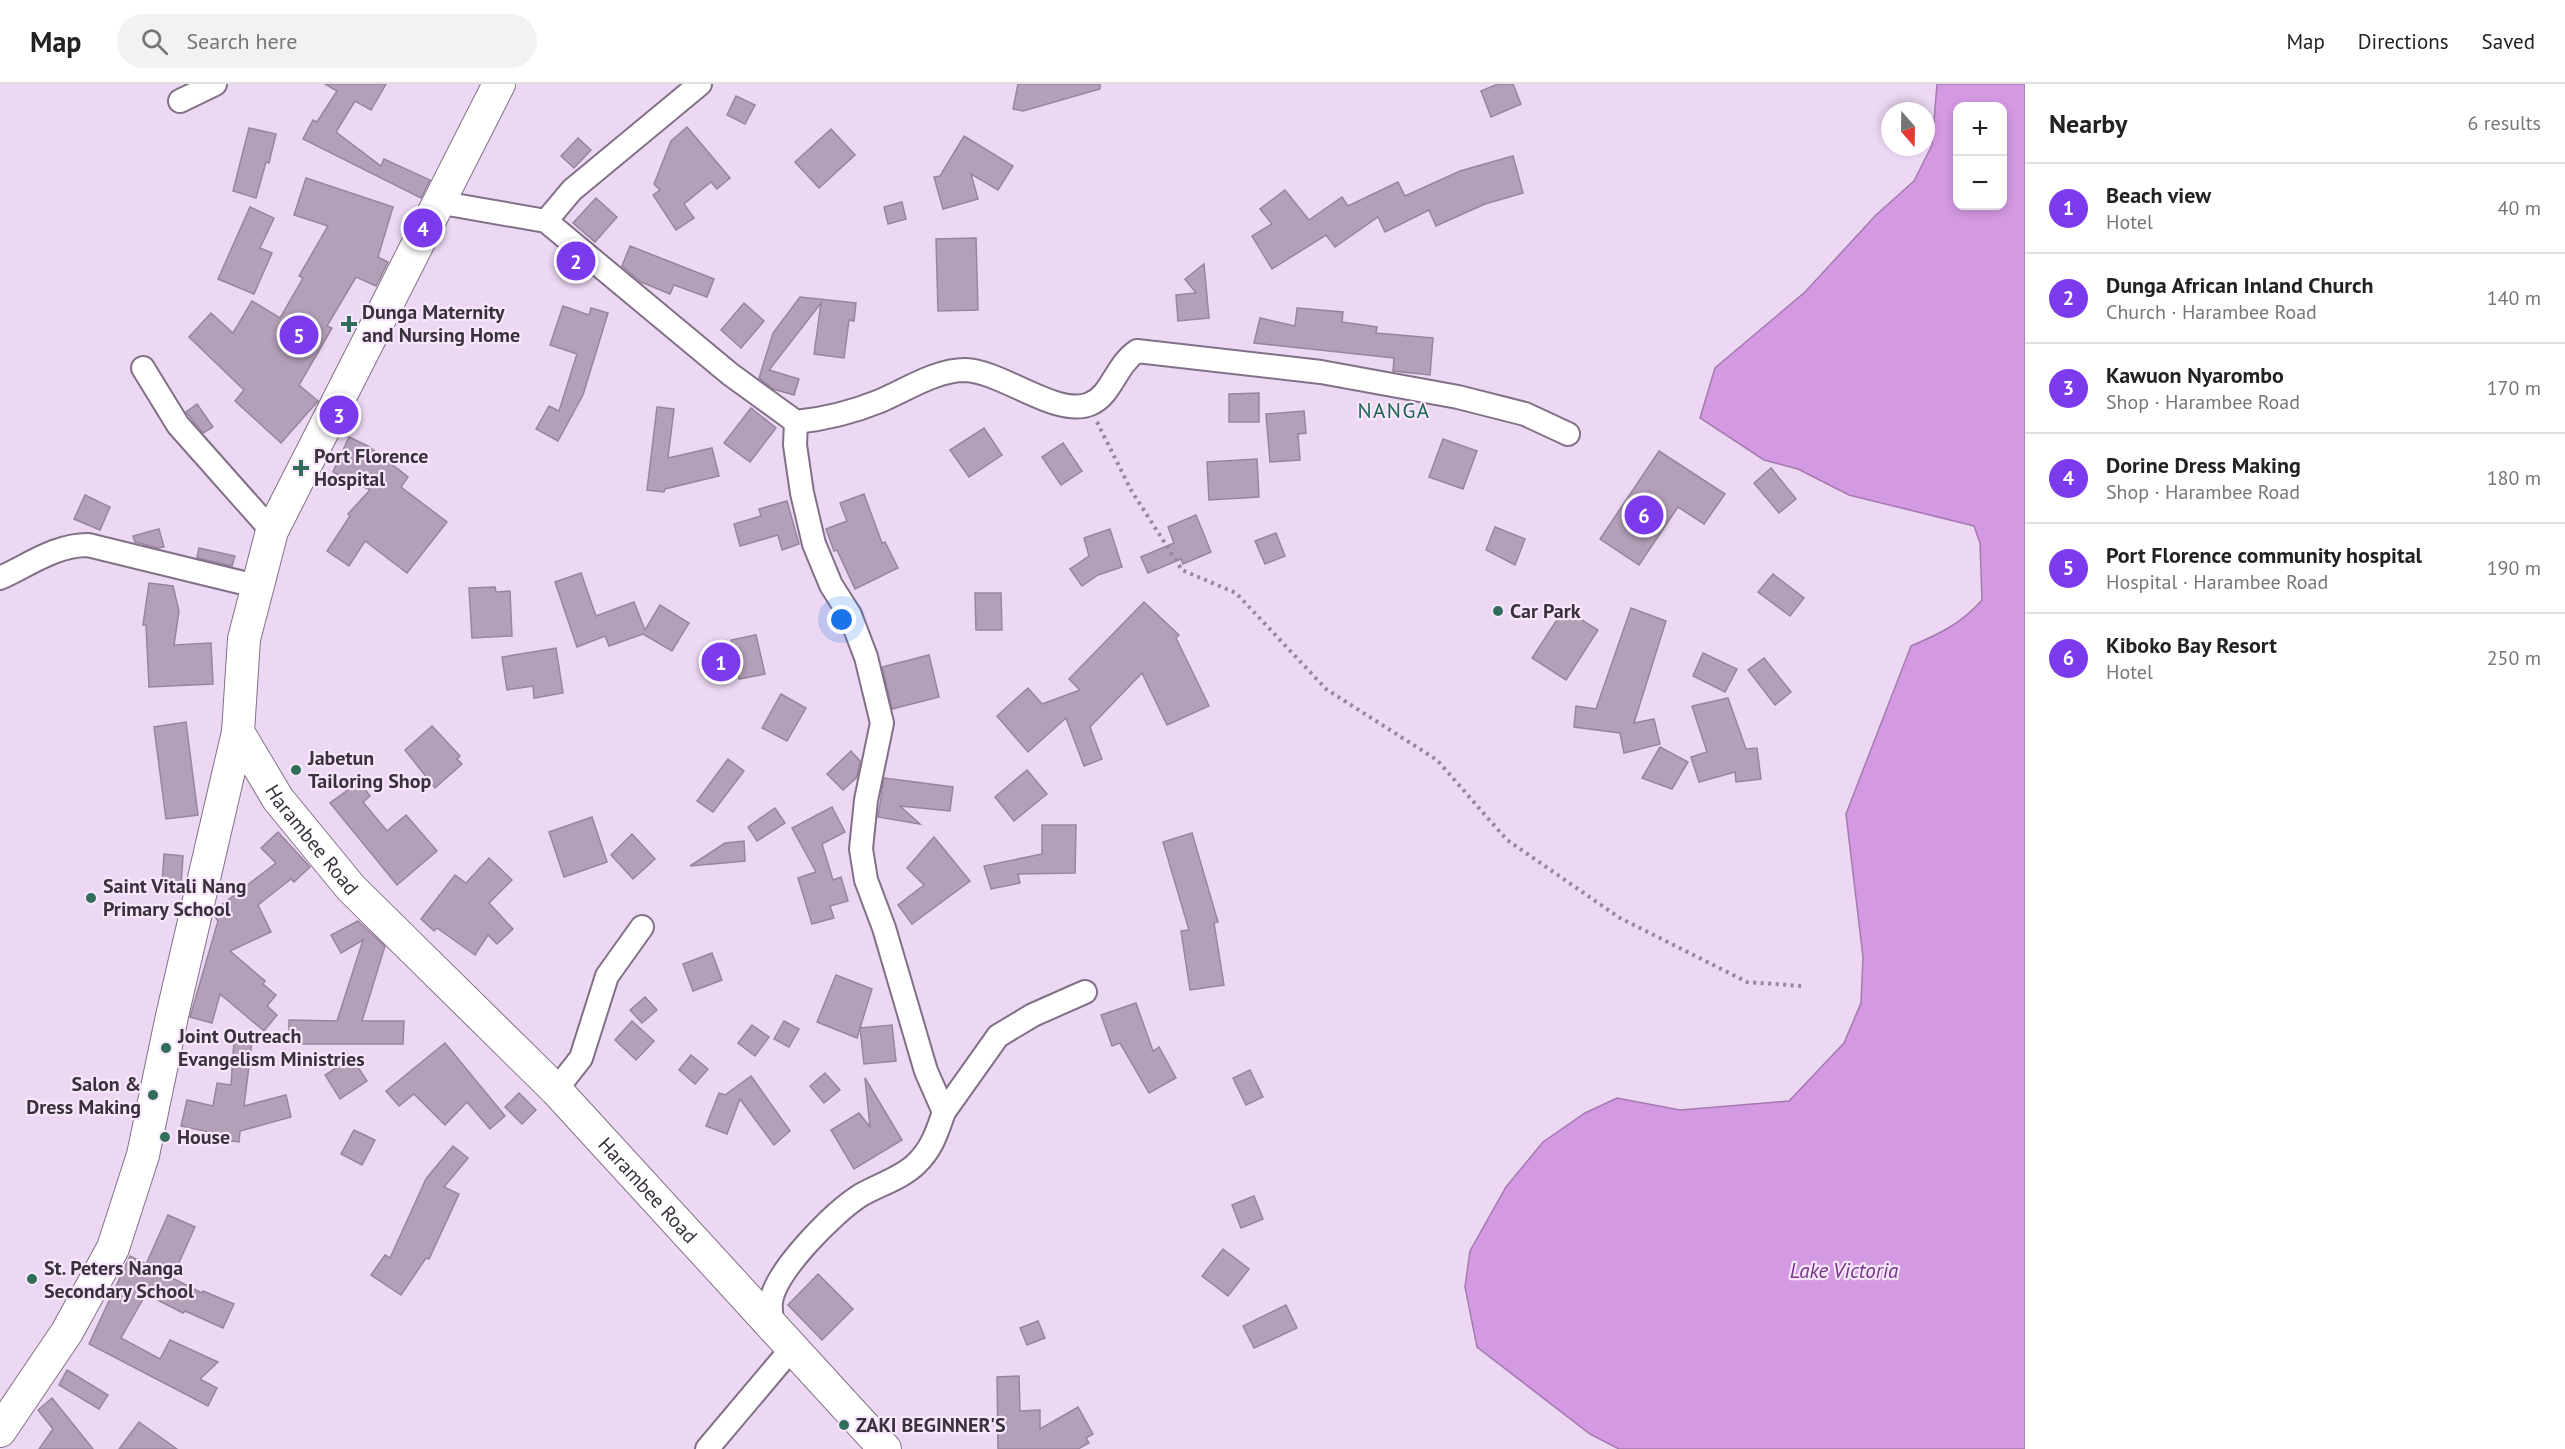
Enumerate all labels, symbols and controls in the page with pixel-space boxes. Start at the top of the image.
search box [117,14,537,68]
text: Map [30,23,81,60]
icon: search [138,25,171,58]
text: Search here [186,27,297,55]
text: Map [2286,28,2325,55]
text: Directions [2358,28,2449,55]
text: Saved [2482,28,2535,55]
north arrow [1881,102,1935,156]
map controls [1953,102,2007,210]
button: + [1953,102,2007,156]
text: Nearby [2049,107,2127,140]
text: 6 results [2468,110,2541,136]
button: − [1953,156,2007,210]
text: Beach view [2106,181,2211,209]
text: 1 [2063,195,2074,221]
text: 40 m [2498,195,2541,221]
pin: 4 [404,206,442,250]
text: Hotel [2106,209,2153,235]
pin: 2 [556,238,596,284]
text: Dunga African Inland Church [2106,271,2374,299]
text: 2 [2063,285,2074,311]
text: 140 m [2487,285,2541,311]
place label: Dunga Maternity and Nursing Home [362,299,520,348]
text: Church · Harambee Road [2106,299,2317,325]
pin: 5 [280,312,318,358]
marker: Dunga Maternity and Nursing Home [340,315,358,333]
text: Kawuon Nyarombo [2106,361,2284,389]
text: 3 [2063,375,2074,401]
text: 170 m [2487,375,2541,401]
text: Shop · Harambee Road [2106,389,2300,415]
pin: 3 [320,392,358,438]
district label: NANGA [1357,397,1431,424]
place label: Port Florence Hospital [314,443,428,492]
text: Dorine Dress Making [2106,451,2301,479]
marker: Port Florence Hospital [292,459,310,477]
text: 4 [2063,465,2074,491]
text: 180 m [2487,465,2541,491]
text: Shop · Harambee Road [2106,479,2300,505]
pin: 6 [1624,492,1664,538]
text: Port Florence community hospital [2106,541,2422,569]
text: 5 [2063,555,2074,581]
text: 190 m [2487,555,2541,581]
text: Hospital · Harambee Road [2106,569,2328,595]
place label: Car Park [1510,598,1581,624]
marker: Car Park [1491,604,1505,618]
your location [827,605,856,634]
text: Kiboko Bay Resort [2106,631,2277,659]
pin: 1 [702,640,740,684]
text: 6 [2063,645,2074,671]
text: 250 m [2487,645,2541,671]
text: Hotel [2106,659,2153,685]
place label: Jabetun Tailoring Shop [307,745,431,794]
marker: Jabetun Tailoring Shop [289,763,303,777]
street label: Harambee Road [259,780,364,900]
place label: Saint Vitali Nang Primary School [103,873,247,922]
marker: Saint Vitali Nang Primary School [84,891,98,905]
place label: Joint Outreach Evangelism Ministries [177,1023,365,1072]
marker: Joint Outreach Evangelism Ministries [159,1041,173,1055]
place label: Salon & Dress Making [26,1071,141,1120]
marker: Salon & Dress Making [146,1088,160,1102]
place label: House [177,1124,230,1150]
marker: House [158,1130,172,1144]
street label: Harambee Road [593,1132,703,1249]
place label: St. Peters Nanga Secondary School [44,1255,194,1304]
water label: Lake Victoria [1790,1257,1899,1284]
marker: St. Peters Nanga Secondary School [25,1272,39,1286]
place label: ZAKI BEGINNER'S [856,1412,1006,1438]
marker: ZAKI BEGINNER'S [837,1418,851,1432]

